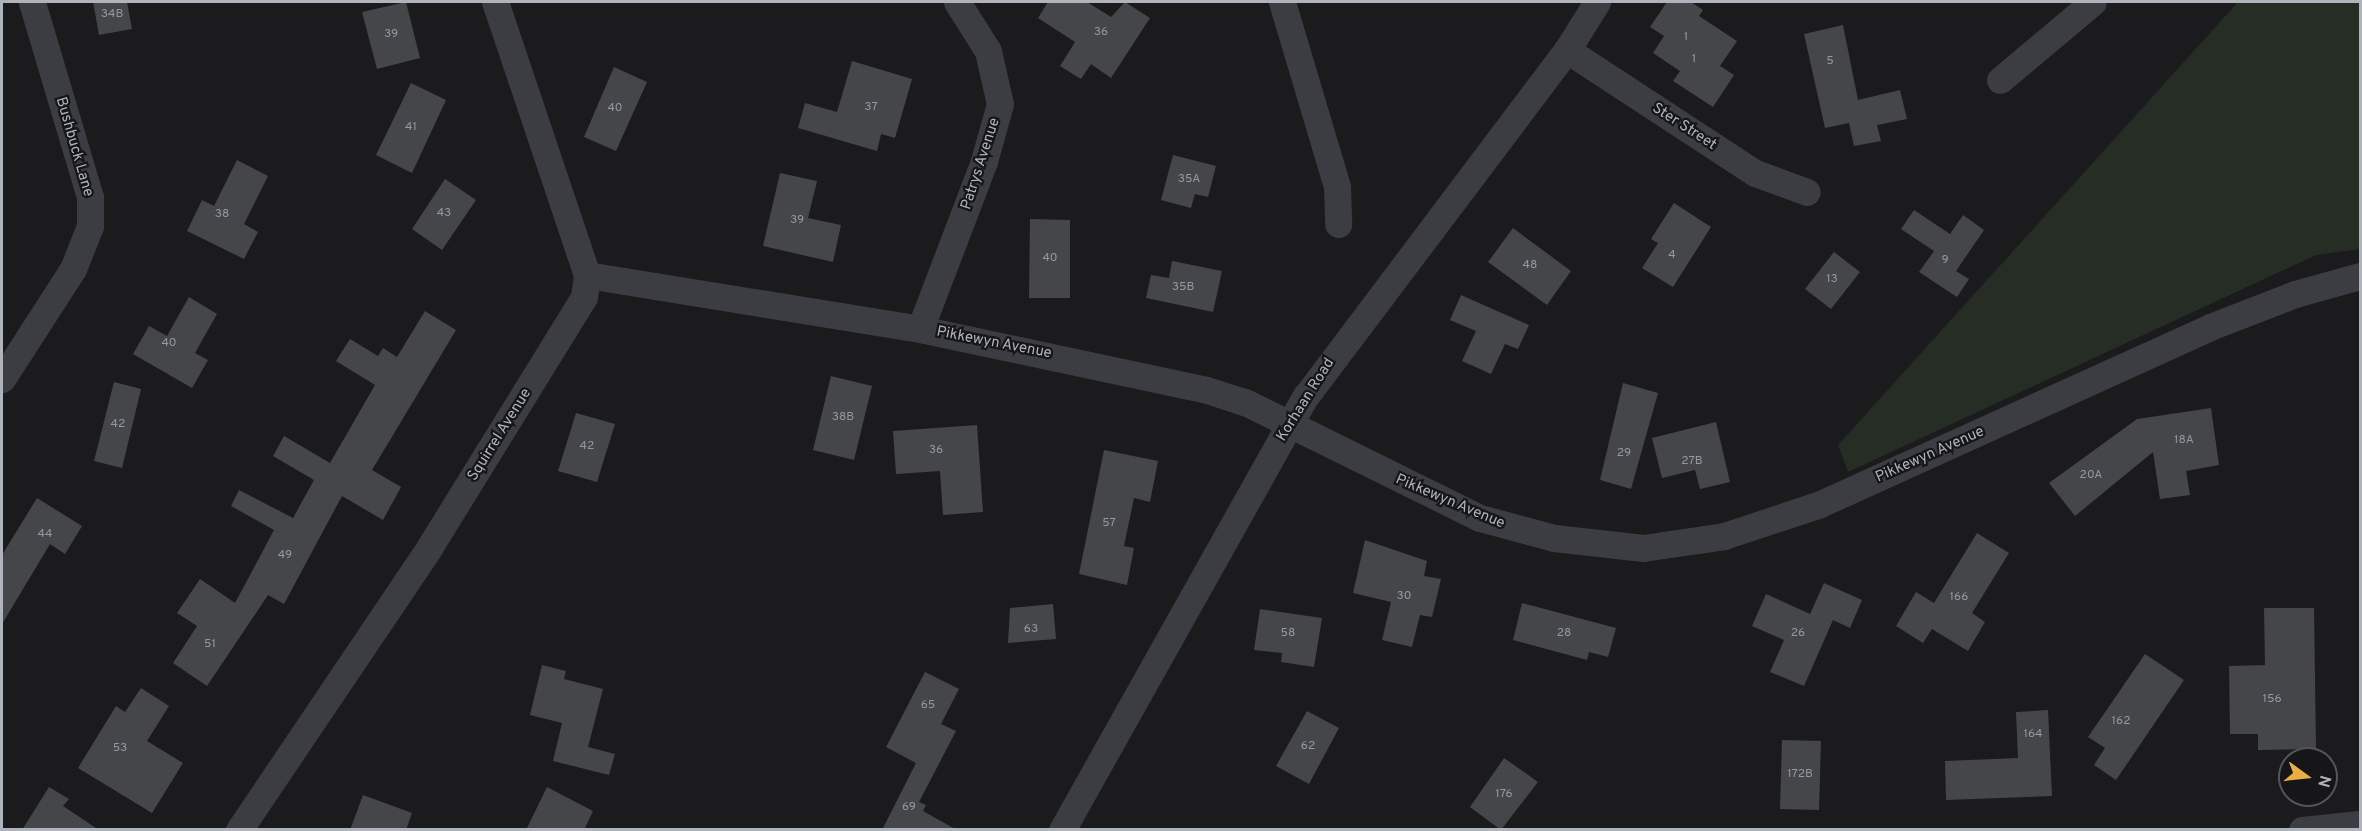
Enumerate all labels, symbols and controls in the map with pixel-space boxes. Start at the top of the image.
house number: 34B [101,8,123,22]
house number: 36 [1094,26,1108,40]
house number: 39 [384,28,398,42]
house number: 1 [1684,31,1688,45]
house number: 1 [1692,53,1696,67]
house number: 5 [1826,55,1834,69]
street label: Bushbuck Lane [51,95,97,199]
street label: Ster Street [1648,100,1720,154]
house number: 37 [864,101,878,115]
house number: 40 [607,102,623,116]
street label: Patrys Avenue [958,115,1004,213]
house number: 41 [405,121,417,135]
house number: 35A [1178,173,1200,187]
house number: 43 [437,207,451,221]
house number: 38 [215,208,229,222]
house number: 39 [790,214,804,228]
house number: 4 [1668,249,1676,263]
house number: 40 [1042,252,1058,266]
house number: 9 [1941,254,1949,268]
house number: 48 [1523,259,1537,273]
house number: 13 [1826,273,1838,287]
house number: 35B [1172,281,1194,295]
street label: Pikkewyn Avenue [935,323,1053,363]
house number: 40 [161,337,177,351]
street label: Korhaan Road [1273,355,1339,445]
street label: Squirrel Avenue [464,385,536,485]
house number: 38B [832,411,854,425]
house number: 42 [111,418,125,432]
street label: Pikkewyn Avenue [1873,423,1987,487]
house number: 18A [2174,434,2194,448]
house number: 42 [580,440,594,454]
house number: 36 [929,444,943,458]
house number: 29 [1617,447,1631,461]
house number: 27B [1681,455,1703,469]
house number: 20A [2080,469,2102,483]
street label: Pikkewyn Avenue [1392,471,1508,533]
house number: 57 [1102,517,1116,531]
house number: 44 [38,528,52,542]
house number: 49 [278,549,292,563]
house number: 30 [1397,590,1411,604]
house number: 166 [1950,591,1968,605]
house number: 63 [1024,623,1038,637]
house number: 58 [1281,627,1295,641]
house number: 28 [1557,627,1571,641]
house number: 26 [1791,627,1805,641]
house number: 51 [204,638,216,652]
house number: 156 [2262,693,2282,707]
house number: 65 [921,699,935,713]
house number: 162 [2112,715,2130,729]
house number: 164 [2023,728,2043,742]
house number: 62 [1301,740,1315,754]
house number: 53 [113,742,127,756]
north arrow [2278,747,2338,807]
house number: 172B [1787,768,1813,782]
text: N [2312,773,2335,789]
house number: 176 [1495,788,1513,802]
house number: 69 [902,801,916,815]

